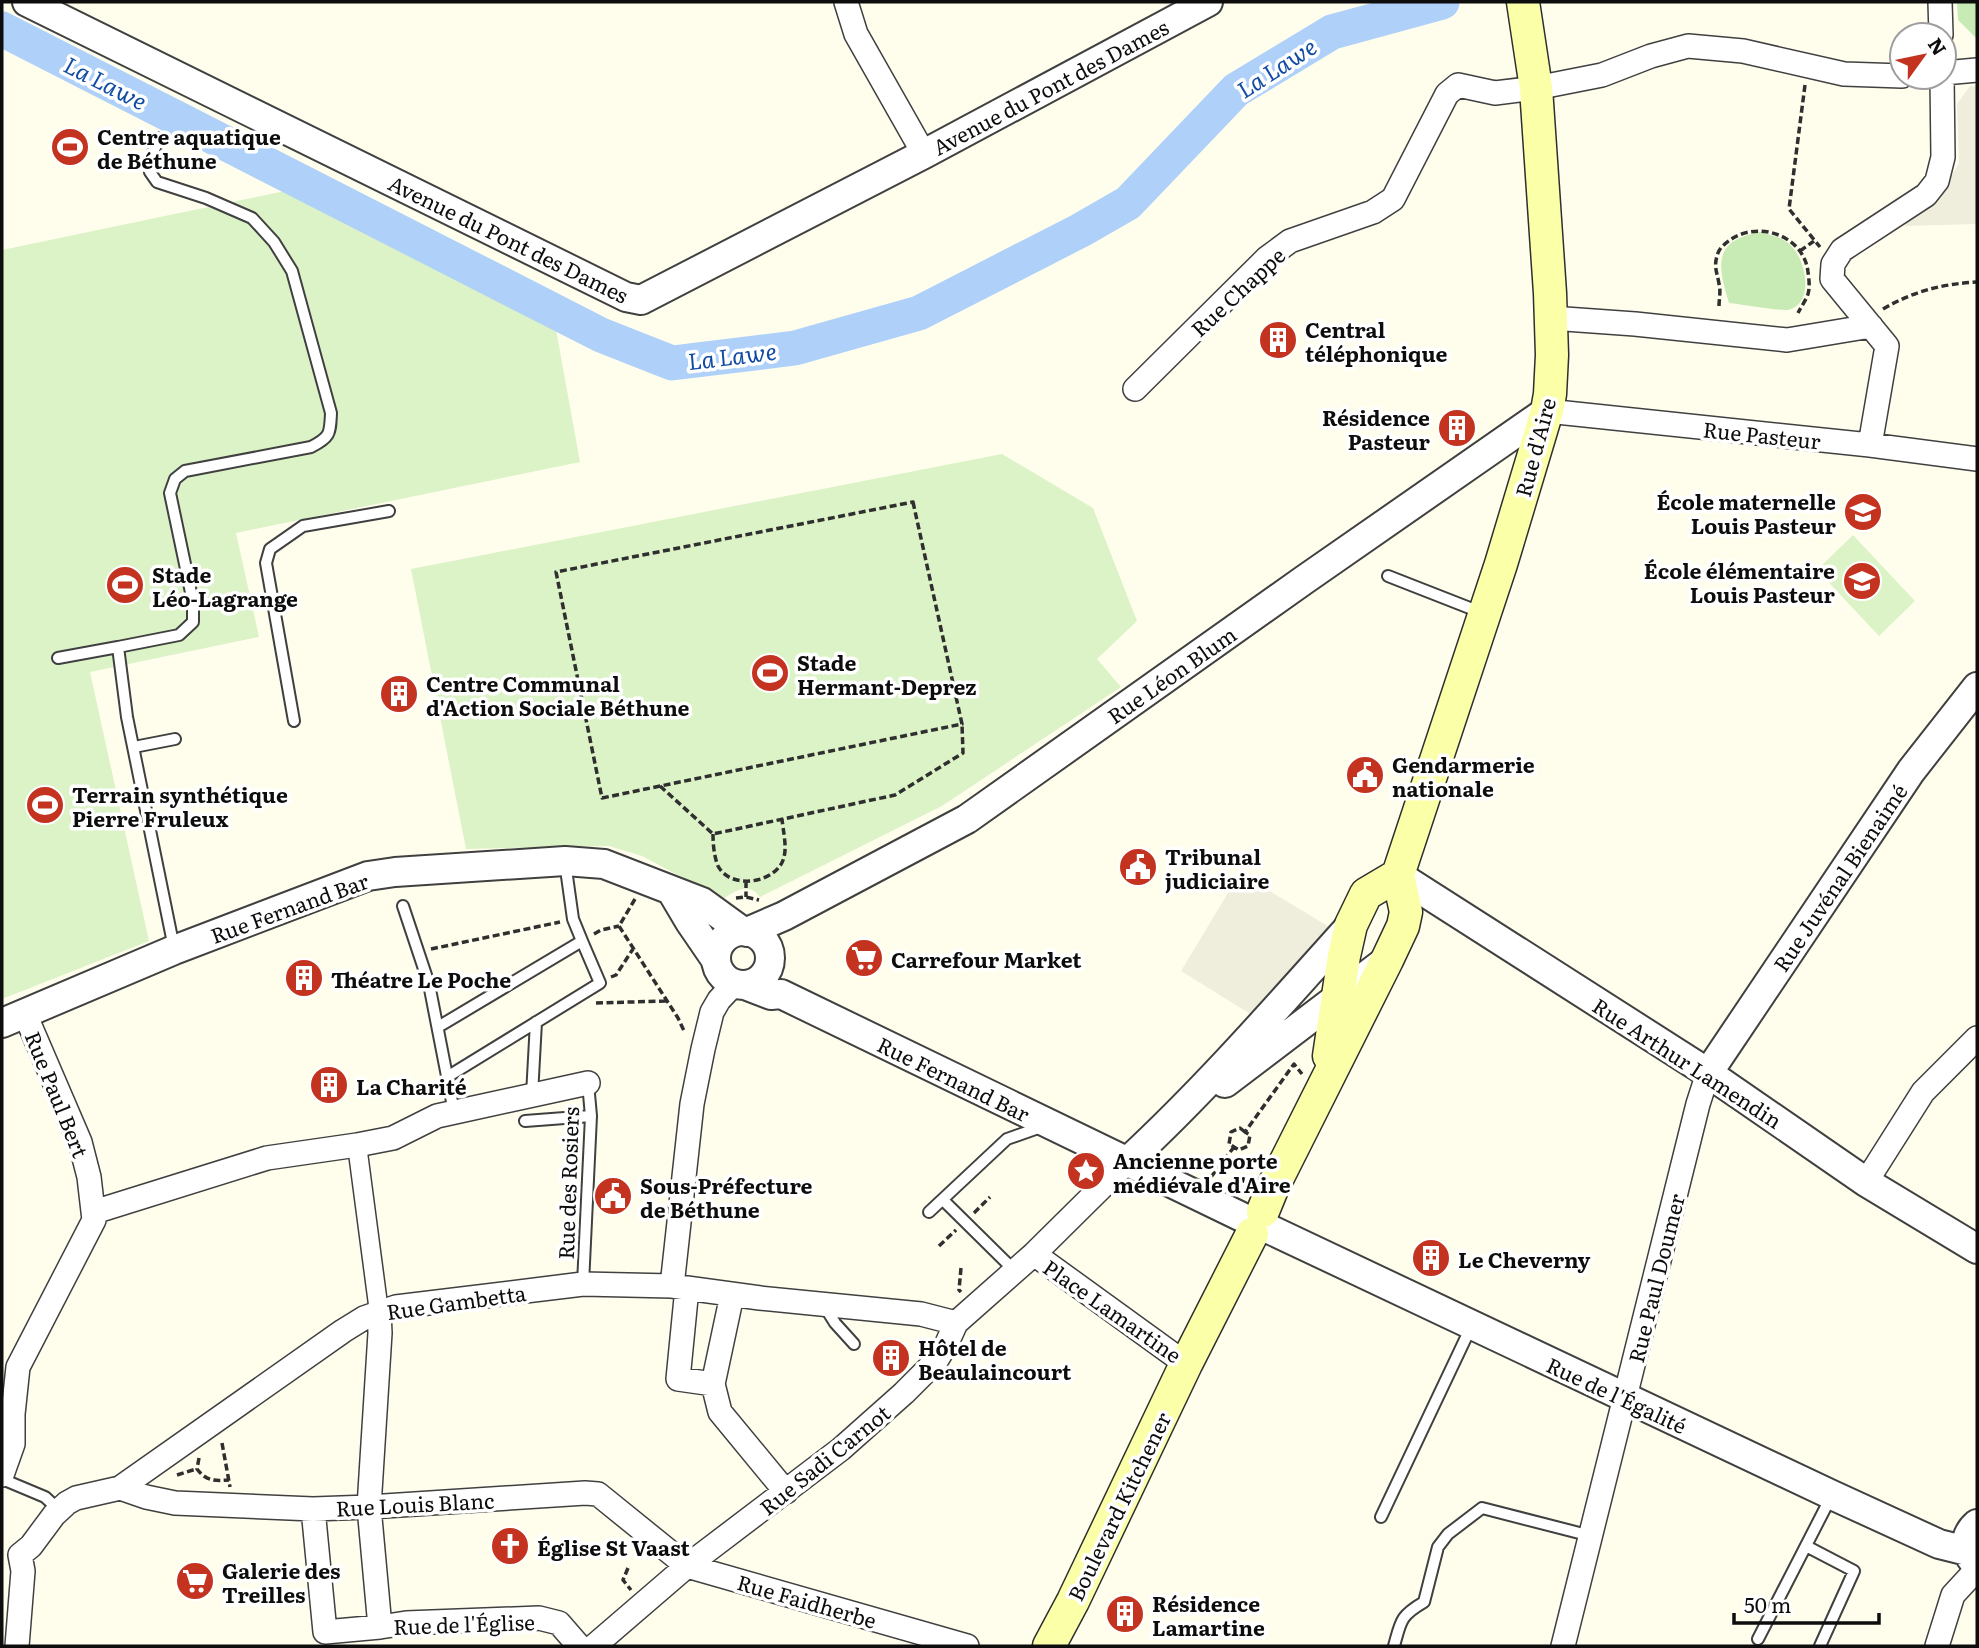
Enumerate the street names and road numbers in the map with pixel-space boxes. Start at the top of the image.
street label: Avenue du Pont des Dames [927,11,1173,161]
street label: Avenue du Pont des Dames [384,166,634,310]
street label: Rue Chappe [1183,239,1291,343]
street label: Rue d'Aire [1506,394,1562,500]
street label: Rue Pasteur [1702,412,1822,456]
street label: Rue Léon Blum [1100,618,1242,730]
street label: Rue Juvénal Bienaimé [1765,777,1914,977]
street label: Rue Fernand Bar [206,864,372,950]
street label: Rue Arthur Lamendin [1587,989,1789,1135]
street label: Rue Paul Bert [19,1026,98,1162]
street label: Rue Fernand Bar [873,1028,1036,1128]
street label: Rue des Rosiers [549,1106,585,1260]
street label: Rue Paul Doumer [1619,1190,1691,1366]
street label: Place Lamartine [1038,1251,1188,1369]
street label: Rue Gambetta [384,1276,529,1326]
street label: Rue de l'Égalité [1542,1348,1692,1440]
street label: Rue Sadi Carnot [752,1396,896,1521]
street label: Boulevard Kitchener [1059,1406,1177,1606]
street label: Rue Louis Blanc [335,1483,495,1523]
street label: Rue Faidherbe [734,1565,880,1635]
street label: Rue de l'Église [393,1605,535,1641]

